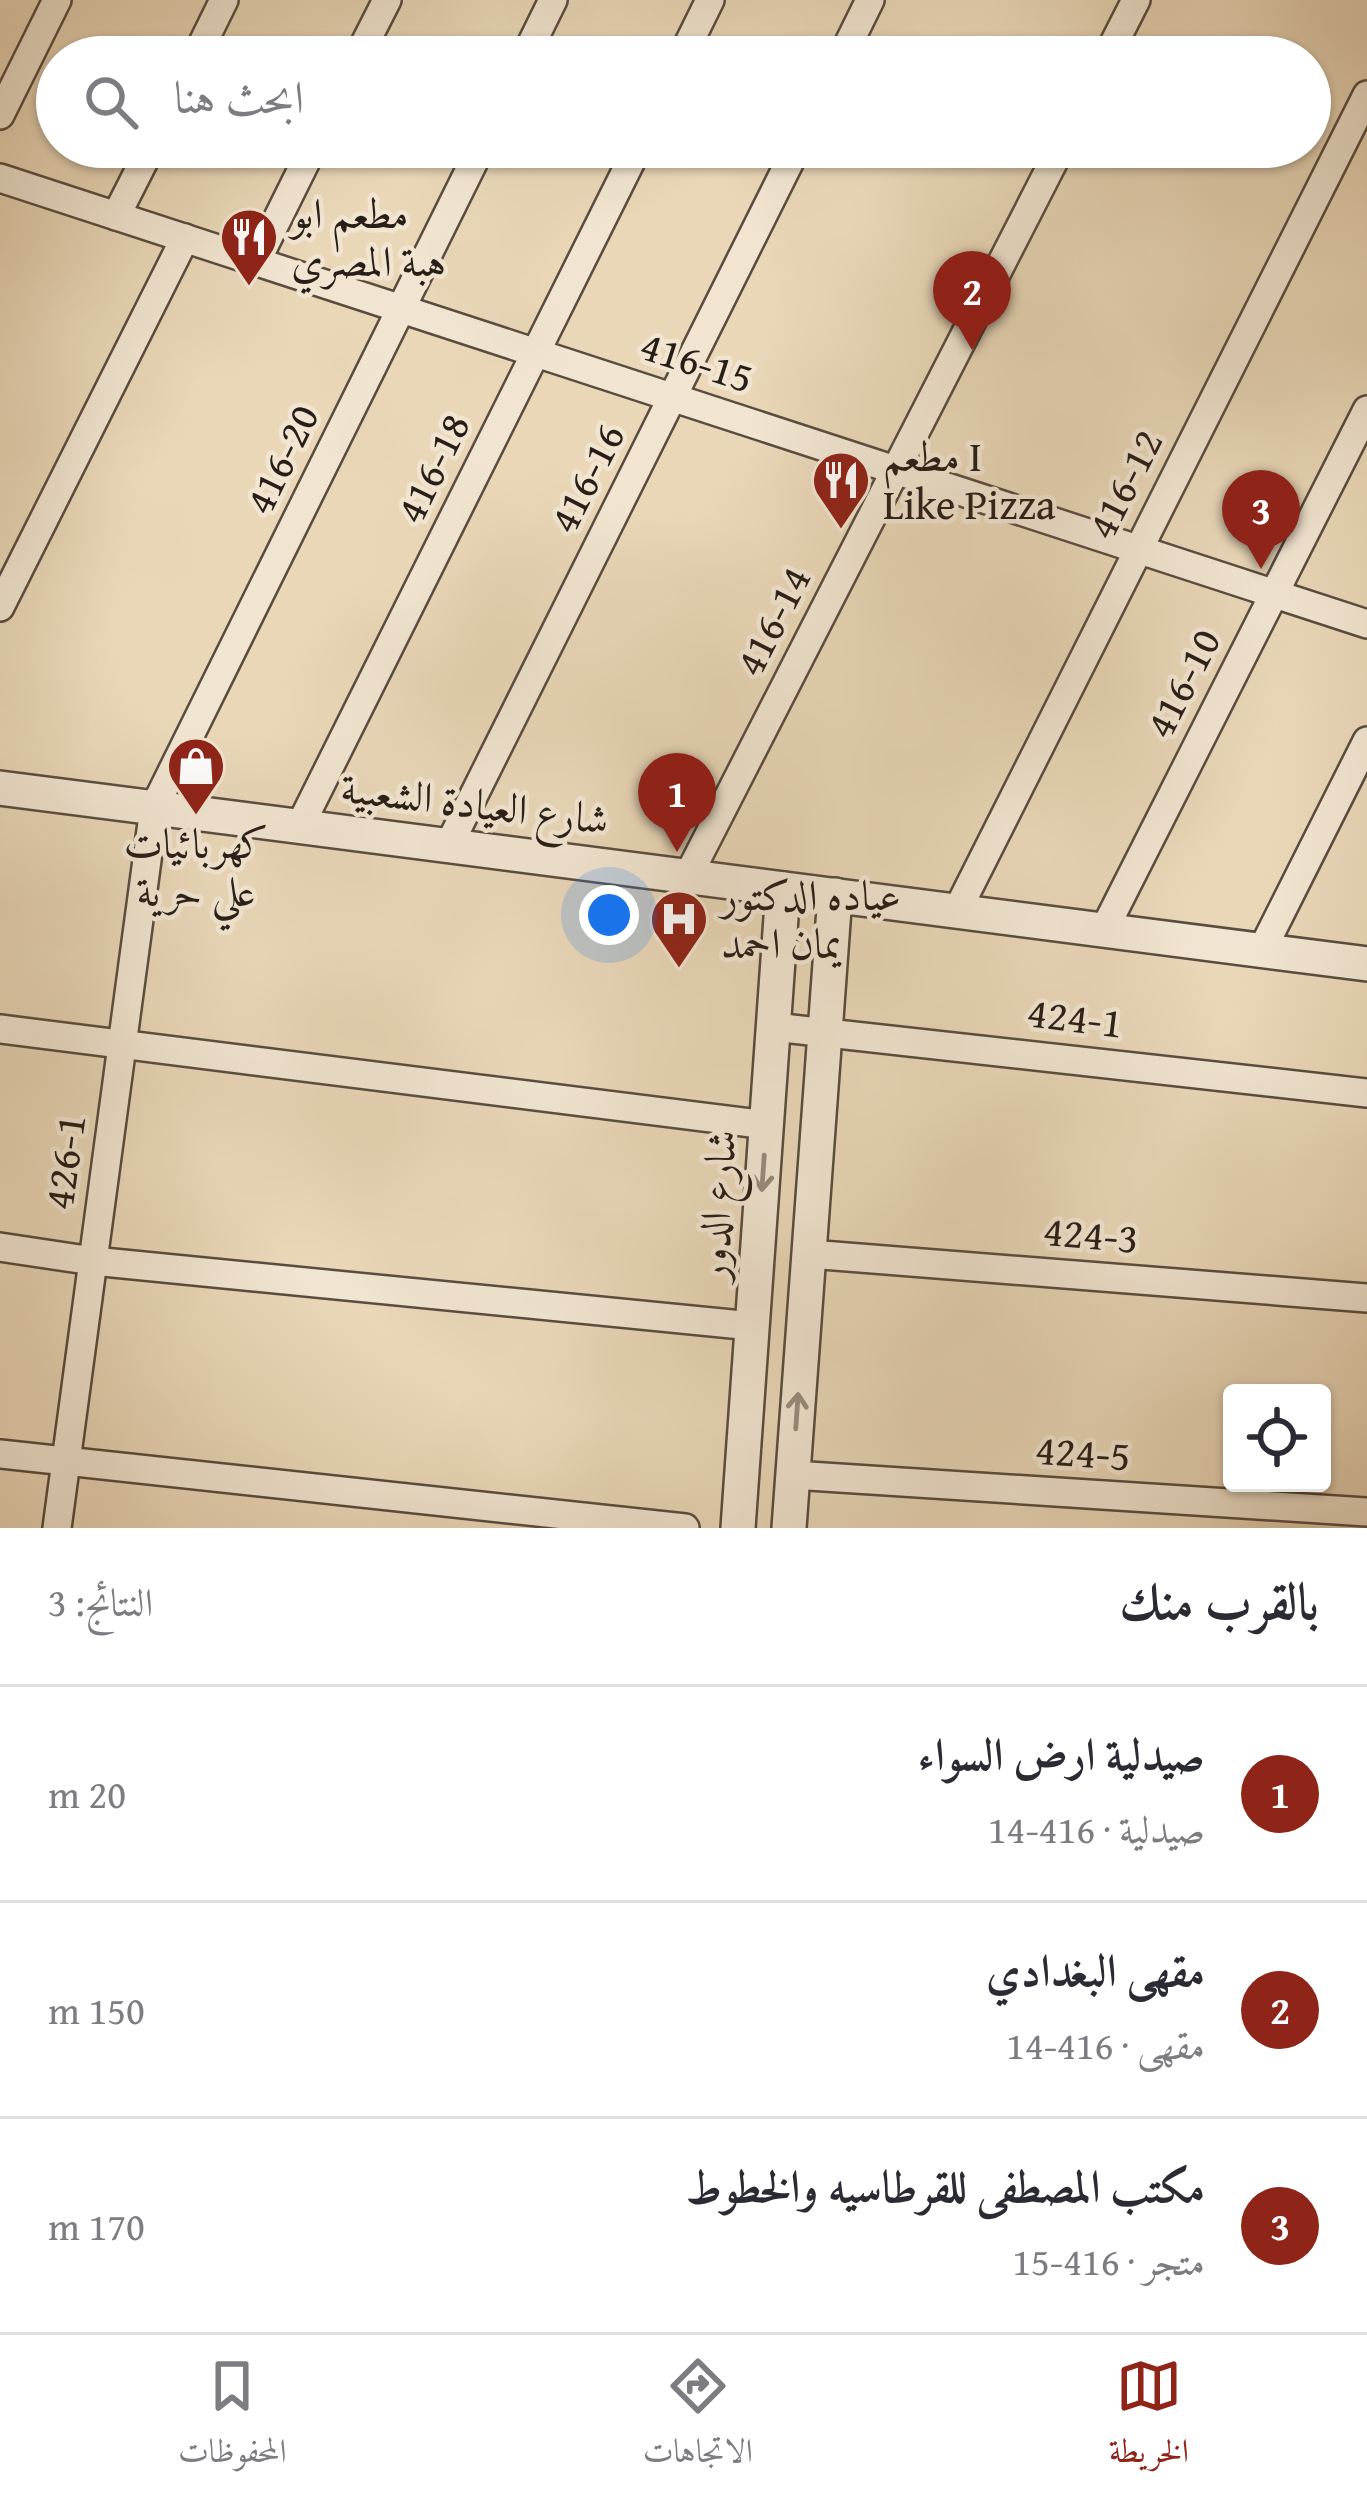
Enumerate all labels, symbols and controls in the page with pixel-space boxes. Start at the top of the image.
search box [36,36,1331,168]
text: ابحث هنا [174,64,304,129]
icon: search [78,69,144,135]
place label: مطعم ابو هبة المصري [287,182,446,294]
restaurant icon: مطعم ابو هبة المصري [218,206,280,288]
pin: 2 [933,251,1011,350]
street label: 416-15 [633,314,762,407]
street label: 416-20 [228,393,333,524]
street label: 416-18 [379,402,484,533]
street label: 416-16 [532,412,639,543]
street label: 416-12 [1070,418,1177,549]
place label: مطعم I Like Pizza [883,425,1056,534]
restaurant icon: مطعم I Like Pizza [810,449,872,531]
pin: 3 [1222,470,1300,569]
street label: 416-14 [718,555,825,686]
street label: 416-10 [1128,617,1235,748]
shop icon: كهربائيات علي حرية [165,735,227,817]
pin: 1 [638,753,716,852]
street label: شارع العيادة الشعبية [337,756,613,855]
place label: كهربائيات علي حرية [124,812,268,931]
place label: عياده الدكتور يمان احمد [717,864,901,973]
your location [579,885,639,945]
hospital icon: عياده الدكتور يمان احمد [648,888,710,970]
street label: 424-1 [1024,980,1126,1053]
street label: 426-1 [27,1110,100,1213]
street label: شارع الدور [680,1127,757,1287]
one-way arrow [752,1153,775,1192]
street label: 424-3 [1041,1199,1141,1268]
map controls [1223,1384,1331,1492]
button: locate [1223,1384,1331,1492]
one-way arrow [786,1392,809,1431]
street label: 424-5 [1033,1418,1133,1485]
text: بالقرب منك [1119,1563,1319,1638]
text: النتائج: 3 [48,1573,153,1630]
text: صيدلية ارض السواء [918,1721,1205,1786]
text: 20 m [48,1765,126,1822]
text: 1 [1270,1765,1290,1822]
text: صيدلية · 416-14 [988,1800,1205,1857]
text: مقهى البغدادي [986,1937,1205,2002]
text: 150 m [48,1981,145,2038]
text: 2 [1270,1981,1290,2038]
text: مقهى · 416-14 [1006,2016,1205,2073]
text: مكتب المصطفى للقرطاسيه والخطوط [686,2153,1205,2218]
text: 170 m [48,2197,145,2254]
text: 3 [1270,2197,1290,2254]
text: متجر · 416-15 [1012,2232,1205,2289]
tab: المحفوظات [178,2353,287,2483]
tab: الاتجاهات [643,2353,753,2483]
tab: الخريطة [1109,2353,1189,2483]

